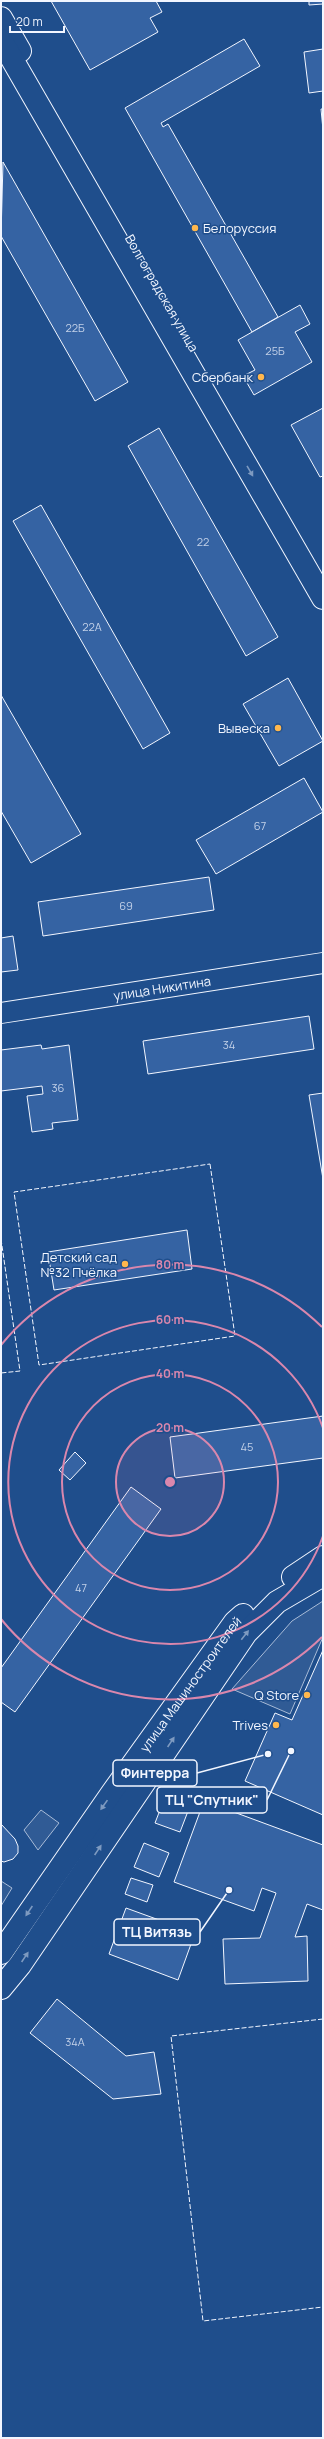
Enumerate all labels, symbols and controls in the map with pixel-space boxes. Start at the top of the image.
scale bar [10,8,64,34]
text: 20 m [16,13,43,30]
place label: Белоруссия [203,219,276,237]
marker: Белоруссия [190,223,200,233]
street label: Волгоградская улица [121,231,203,355]
house number: 22Б [65,320,85,335]
house number: 25Б [265,343,285,358]
place label: Сбербанк [192,368,254,386]
marker: Сбербанк [256,372,266,382]
one-way arrow [246,465,253,477]
house number: 22 [197,534,209,549]
house number: 22А [82,619,102,634]
place label: Вывеска [218,719,270,737]
marker: Вывеска [273,723,283,733]
house number: 67 [254,818,266,833]
house number: 69 [119,898,133,913]
street label: улица Никитина [112,972,212,1004]
house number: 34 [223,1037,235,1052]
house number: 36 [52,1080,65,1095]
place label: Детский сад №32 Пчёлка [40,1248,117,1281]
text: 80 m [156,1256,184,1273]
marker: Детский сад №32 Пчёлка [120,1259,130,1269]
text: 60 m [156,1311,184,1328]
text: 40 m [156,1365,184,1382]
text: 20 m [156,1419,184,1436]
house number: 45 [241,1439,253,1454]
centre of rings [163,1475,177,1489]
house number: 47 [75,1580,87,1595]
street label: улица Машиностроителей [135,1612,245,1756]
one-way arrow [240,1630,249,1641]
place label: Q Store [254,1686,299,1704]
marker: Q Store [302,1690,312,1700]
place label: Trives [232,1716,268,1734]
marker: Trives [271,1720,281,1730]
one-way arrow [167,1737,175,1748]
callout: Финтерра [113,1760,197,1786]
text: Финтерра [121,1763,189,1782]
callout: ТЦ "Спутник" [157,1787,267,1813]
text: ТЦ "Спутник" [165,1790,259,1809]
one-way arrow [100,1799,108,1810]
one-way arrow [94,1844,102,1855]
one-way arrow [26,1905,33,1917]
callout: ТЦ Витязь [114,1919,200,1945]
text: ТЦ Витязь [122,1922,192,1941]
one-way arrow [21,1952,29,1962]
house number: 34А [65,2034,85,2049]

